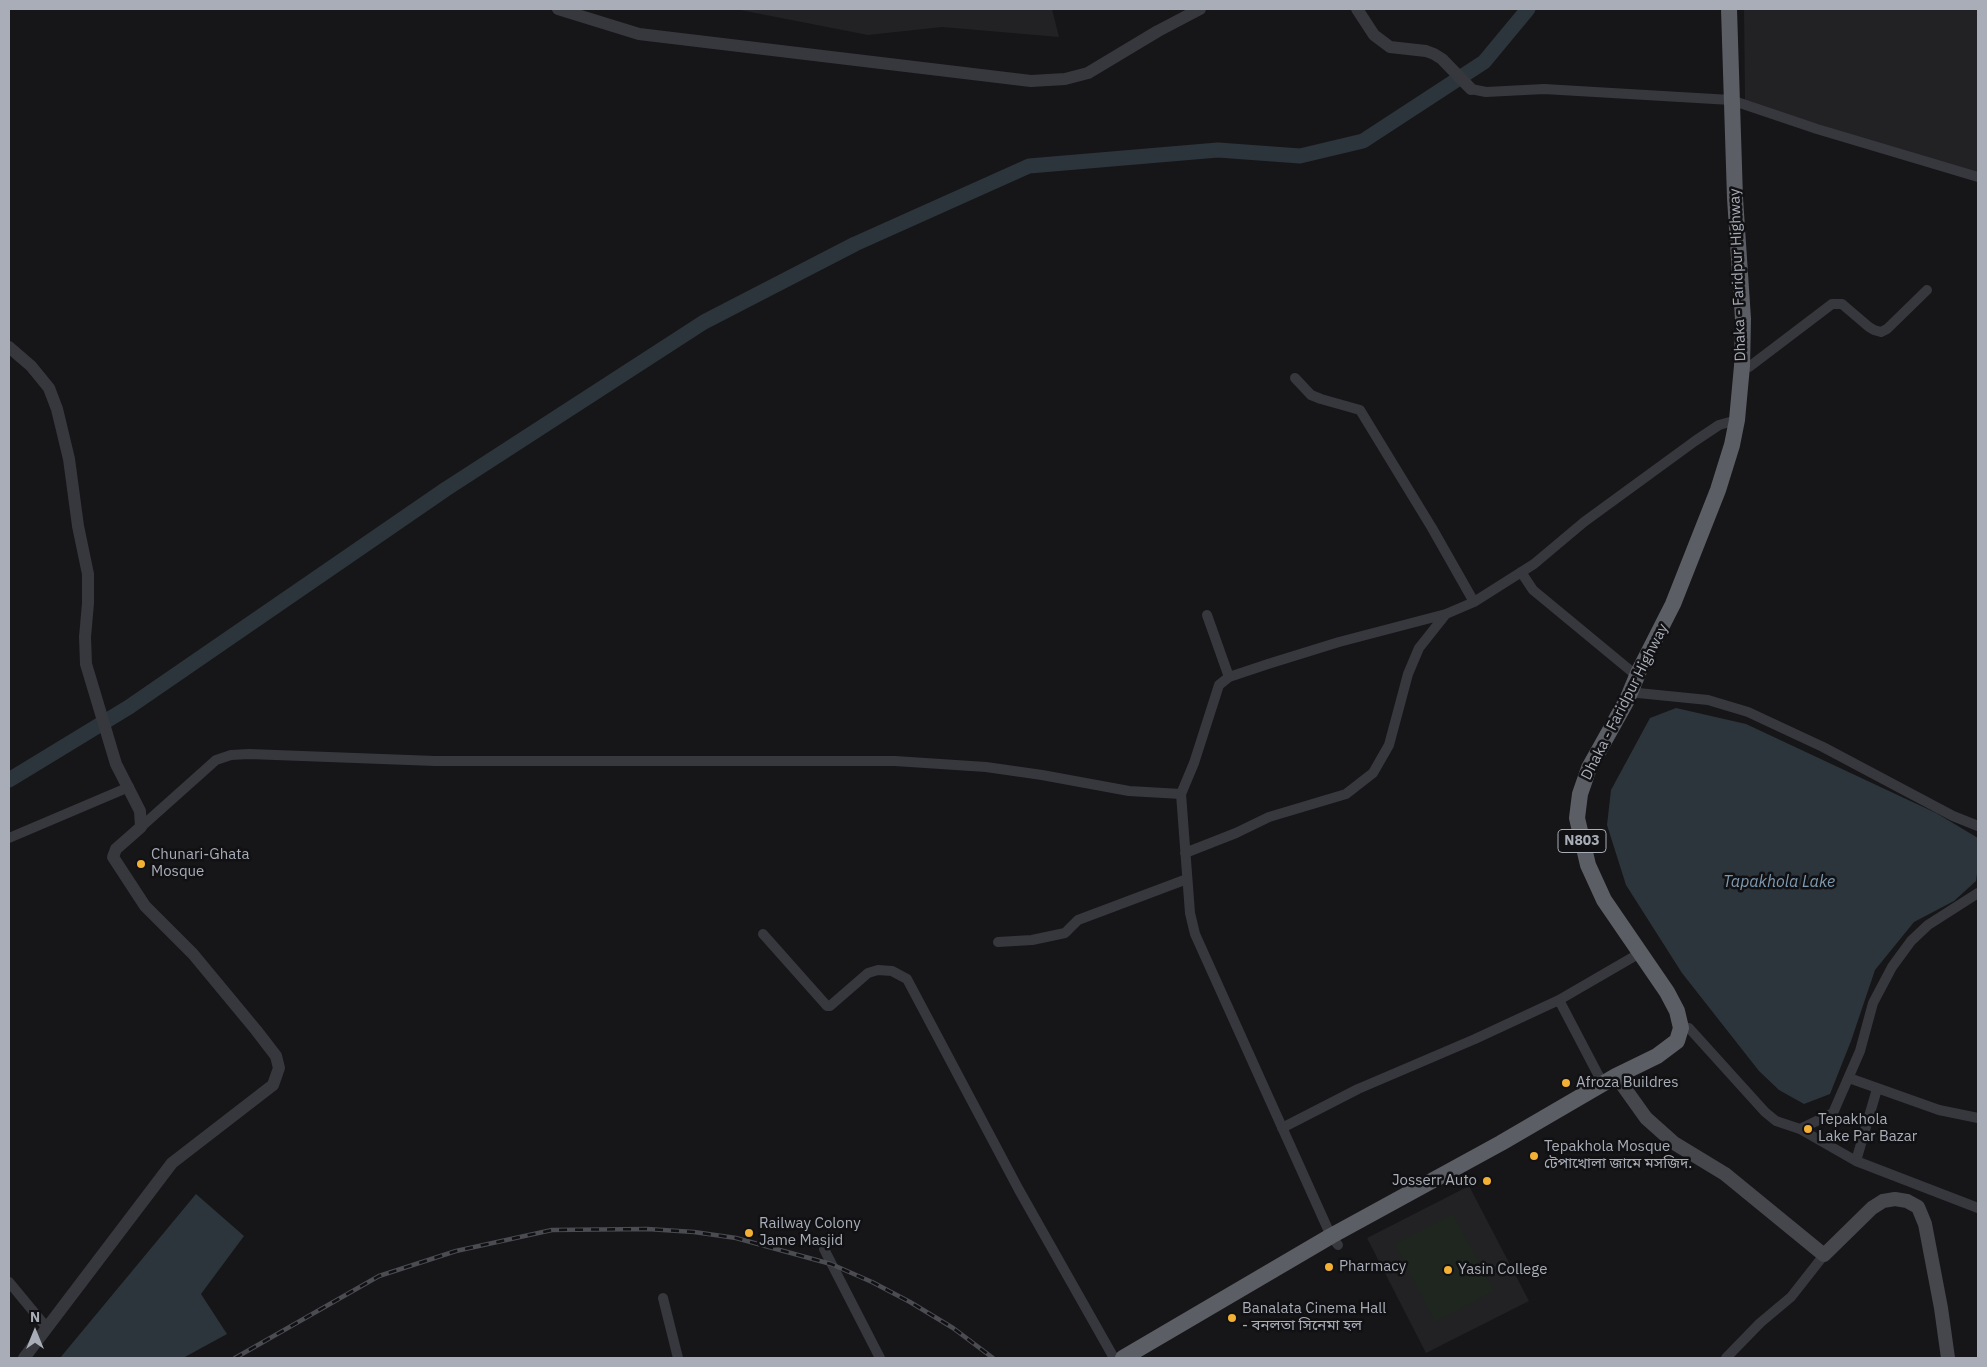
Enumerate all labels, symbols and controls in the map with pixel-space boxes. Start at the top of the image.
street label: Dhaka - Faridpur Highway [1726,188,1750,362]
street label: Dhaka - Faridpur Highway [1578,621,1672,783]
road number: N803 [1558,829,1606,852]
place label: Chunari-Ghata Mosque [151,846,250,881]
marker: Chunari-Ghata Mosque [135,858,147,870]
water label: Tapakhola Lake [1723,872,1835,892]
place label: Afroza Buildres [1576,1074,1679,1092]
marker: Afroza Buildres [1560,1077,1572,1089]
place label: Tepakhola Lake Par Bazar [1818,1111,1917,1146]
marker: Tepakhola Lake Par Bazar [1802,1123,1814,1135]
place label: Tepakhola Mosque টেপাখোলা জামে মসজিদ. [1544,1138,1692,1173]
marker: Tepakhola Mosque টেপাখোলা জামে মসজিদ. [1528,1150,1540,1162]
place label: Josserr Auto [1392,1172,1477,1190]
marker: Josserr Auto [1481,1175,1493,1187]
place label: Railway Colony Jame Masjid [759,1215,861,1250]
marker: Railway Colony Jame Masjid [743,1227,755,1239]
place label: Pharmacy [1339,1258,1406,1276]
marker: Pharmacy [1323,1261,1335,1273]
place label: Yasin College [1458,1261,1547,1279]
marker: Yasin College [1442,1264,1454,1276]
place label: Banalata Cinema Hall - বনলতা সিনেমা হল [1242,1300,1386,1335]
north arrow [10,1307,60,1357]
text: N [30,1308,40,1326]
marker: Banalata Cinema Hall - বনলতা সিনেমা হল [1226,1312,1238,1324]

